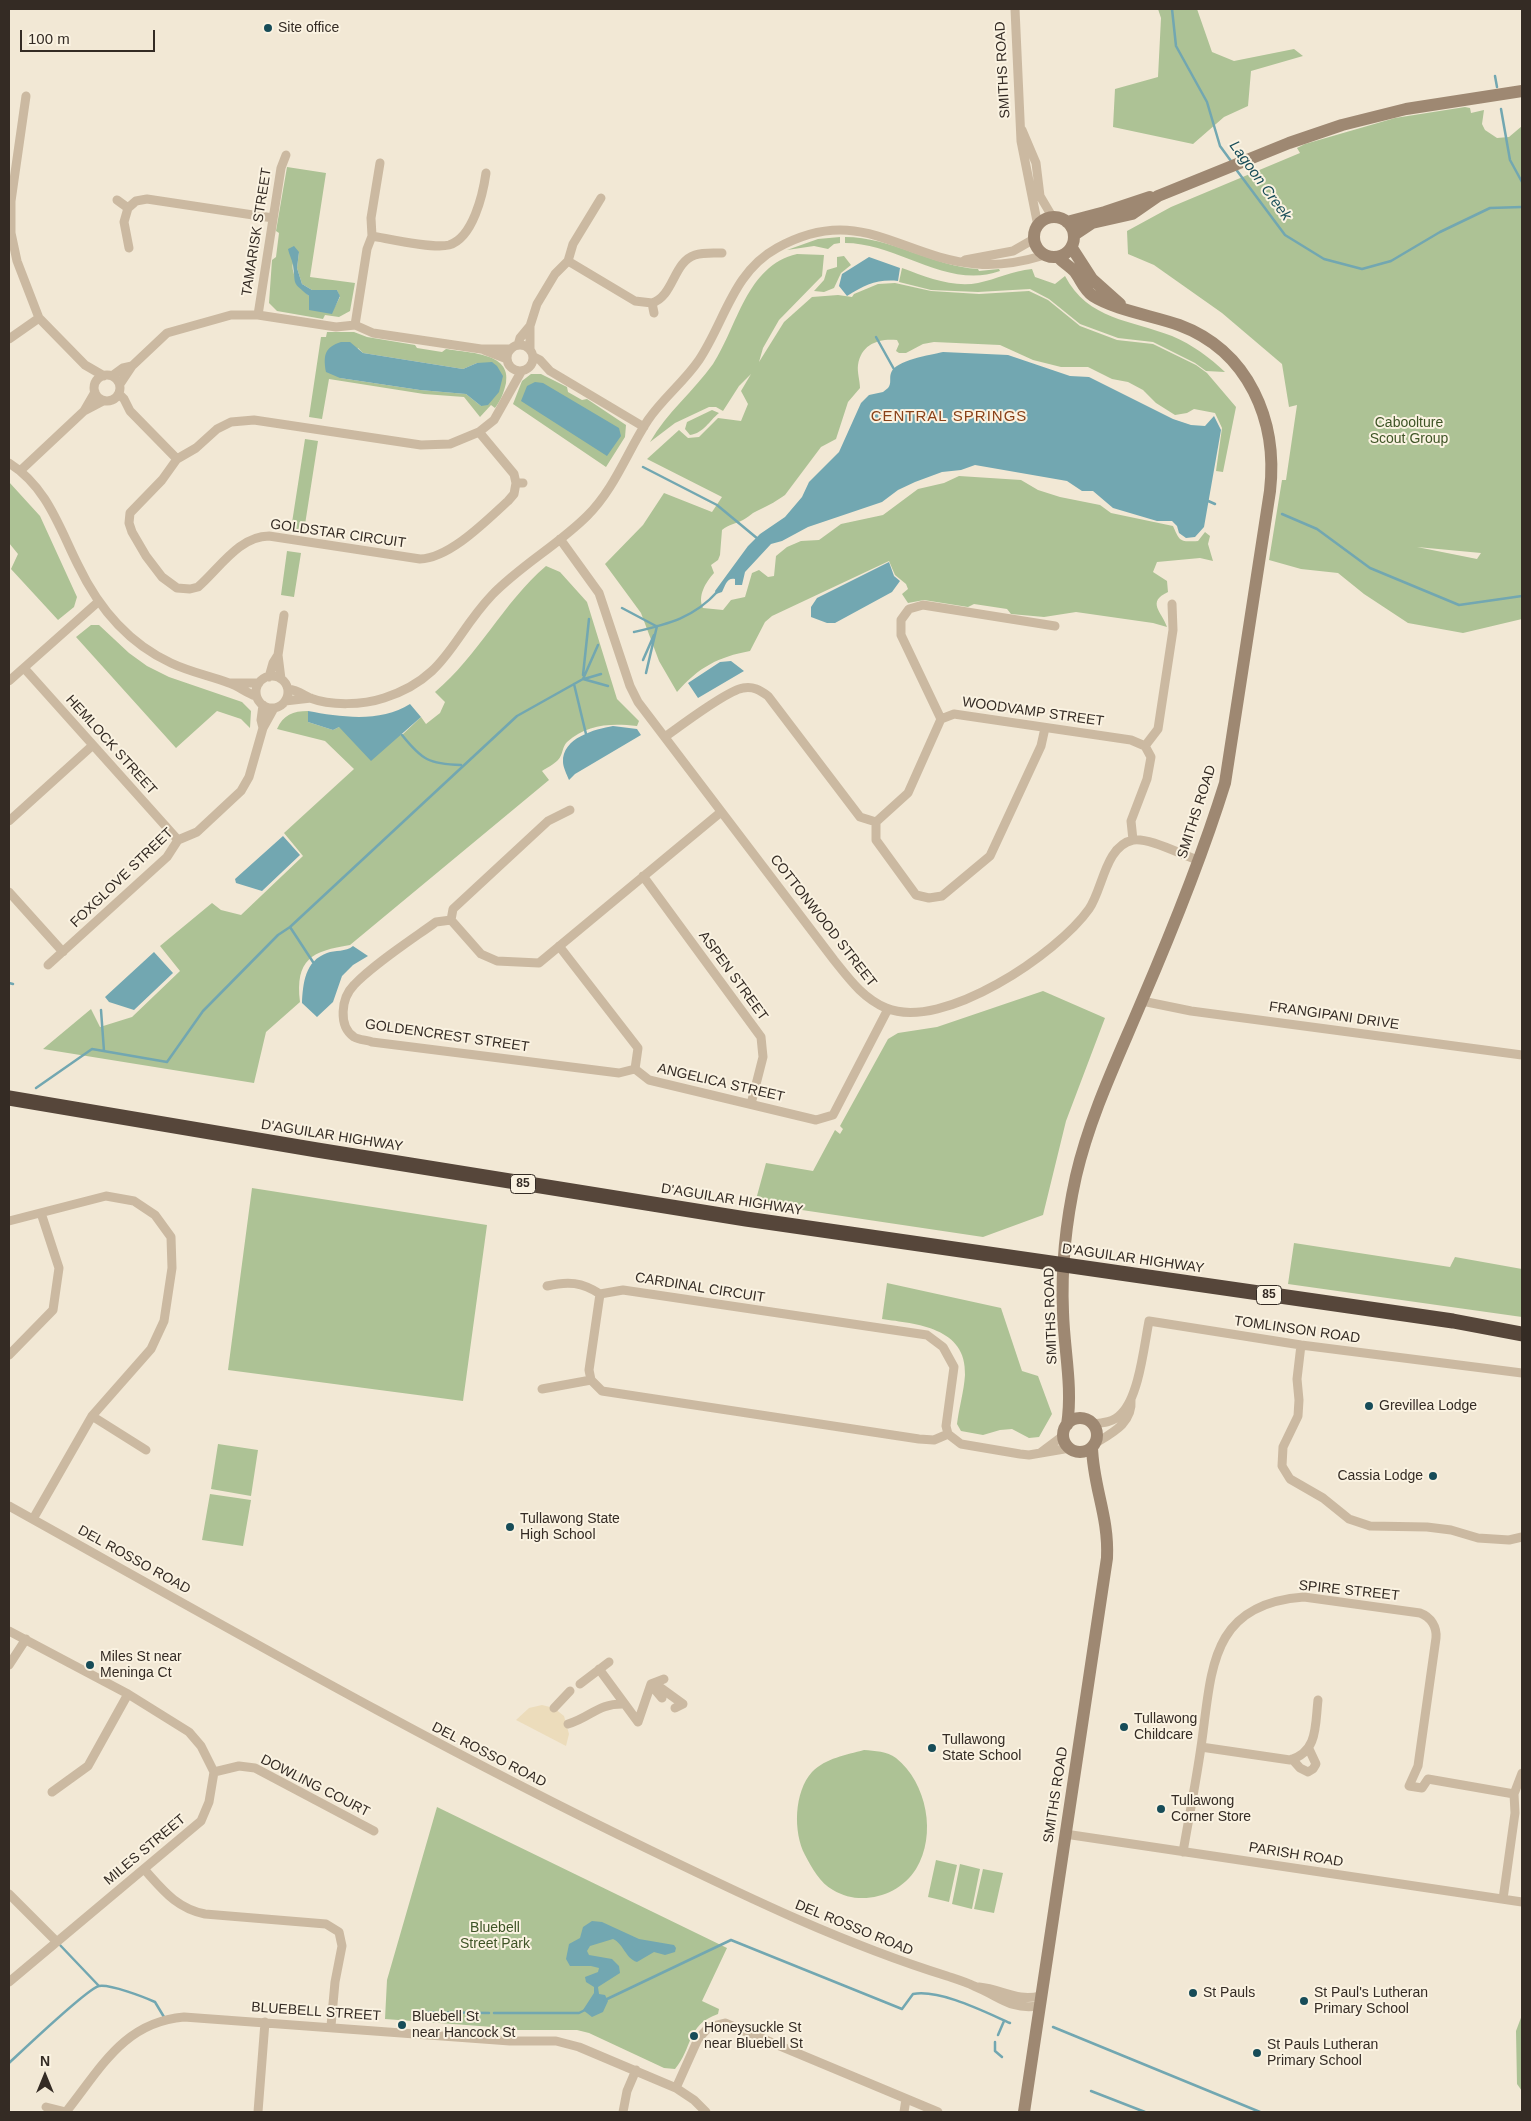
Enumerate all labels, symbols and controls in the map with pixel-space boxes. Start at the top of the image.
scale bar [22,20,158,52]
place label: Site office [278,20,339,36]
street label: SMITHS ROAD [992,21,1014,119]
marker: Site office [262,22,274,34]
text: 100 m [28,30,70,47]
water label: Lagoon Creek [1225,138,1295,224]
street label: TAMARISK STREET [239,167,275,297]
district label: CENTRAL SPRINGS [869,408,1029,426]
park label: Caboolture Scout Group [1370,415,1448,448]
street label: GOLDSTAR CIRCUIT [269,516,407,552]
street label: HEMLOCK STREET [62,692,160,798]
street label: WOODVAMP STREET [961,694,1105,730]
street label: SMITHS ROAD [1174,763,1220,861]
street label: FOXGLOVE STREET [67,825,177,931]
street label: COTTONWOOD STREET [766,852,880,990]
street label: ASPEN STREET [695,928,771,1024]
street label: FRANGIPANI DRIVE [1268,999,1400,1033]
street label: GOLDENCREST STREET [364,1016,530,1056]
street label: ANGELICA STREET [656,1060,786,1106]
street label: D'AGUILAR HIGHWAY [260,1116,404,1156]
road number: 85 [510,1174,536,1194]
street label: D'AGUILAR HIGHWAY [660,1180,804,1220]
street label: D'AGUILAR HIGHWAY [1061,1241,1205,1277]
street label: SMITHS ROAD [1041,1267,1061,1365]
street label: CARDINAL CIRCUIT [634,1269,766,1307]
road number: 85 [1256,1286,1282,1304]
street label: TOMLINSON ROAD [1233,1313,1361,1347]
place label: Grevillea Lodge [1379,1398,1477,1414]
marker: Grevillea Lodge [1363,1400,1375,1412]
place label: Cassia Lodge [1337,1468,1423,1484]
marker: Cassia Lodge [1427,1470,1439,1482]
place label: Tullawong State High School [520,1511,620,1544]
marker: Tullawong State High School [504,1521,516,1533]
street label: DEL ROSSO ROAD [75,1522,193,1598]
street label: SPIRE STREET [1298,1577,1400,1605]
place label: Miles St near Meninga Ct [100,1649,182,1681]
marker: Miles St near Meninga Ct [84,1659,96,1671]
place label: Tullawong Childcare [1134,1711,1197,1744]
street label: DEL ROSSO ROAD [429,1719,549,1791]
marker: Tullawong Childcare [1118,1721,1130,1733]
place label: Tullawong State School [942,1732,1021,1764]
marker: Tullawong State School [926,1742,938,1754]
street label: SMITHS ROAD [1040,1746,1072,1844]
street label: DOWLING COURT [258,1751,372,1821]
place label: Tullawong Corner Store [1171,1793,1251,1825]
marker: Tullawong Corner Store [1155,1803,1167,1815]
street label: MILES STREET [101,1811,189,1889]
street label: PARISH ROAD [1248,1839,1344,1871]
street label: DEL ROSSO ROAD [792,1897,916,1959]
park label: Bluebell Street Park [460,1920,530,1952]
place label: St Pauls [1203,1985,1255,2001]
place label: St Paul's Lutheran Primary School [1314,1985,1428,2018]
marker: St Pauls [1187,1987,1199,1999]
marker: St Paul's Lutheran Primary School [1298,1995,1310,2007]
street label: BLUEBELL STREET [251,1999,381,2025]
place label: Bluebell St near Hancock St [412,2009,515,2041]
marker: Bluebell St near Hancock St [396,2019,408,2031]
place label: Honeysuckle St near Bluebell St [704,2020,803,2052]
marker: Honeysuckle St near Bluebell St [688,2030,700,2042]
place label: St Pauls Lutheran Primary School [1267,2037,1378,2070]
marker: St Pauls Lutheran Primary School [1251,2047,1263,2059]
north arrow [20,2051,70,2101]
text: N [40,2053,50,2069]

